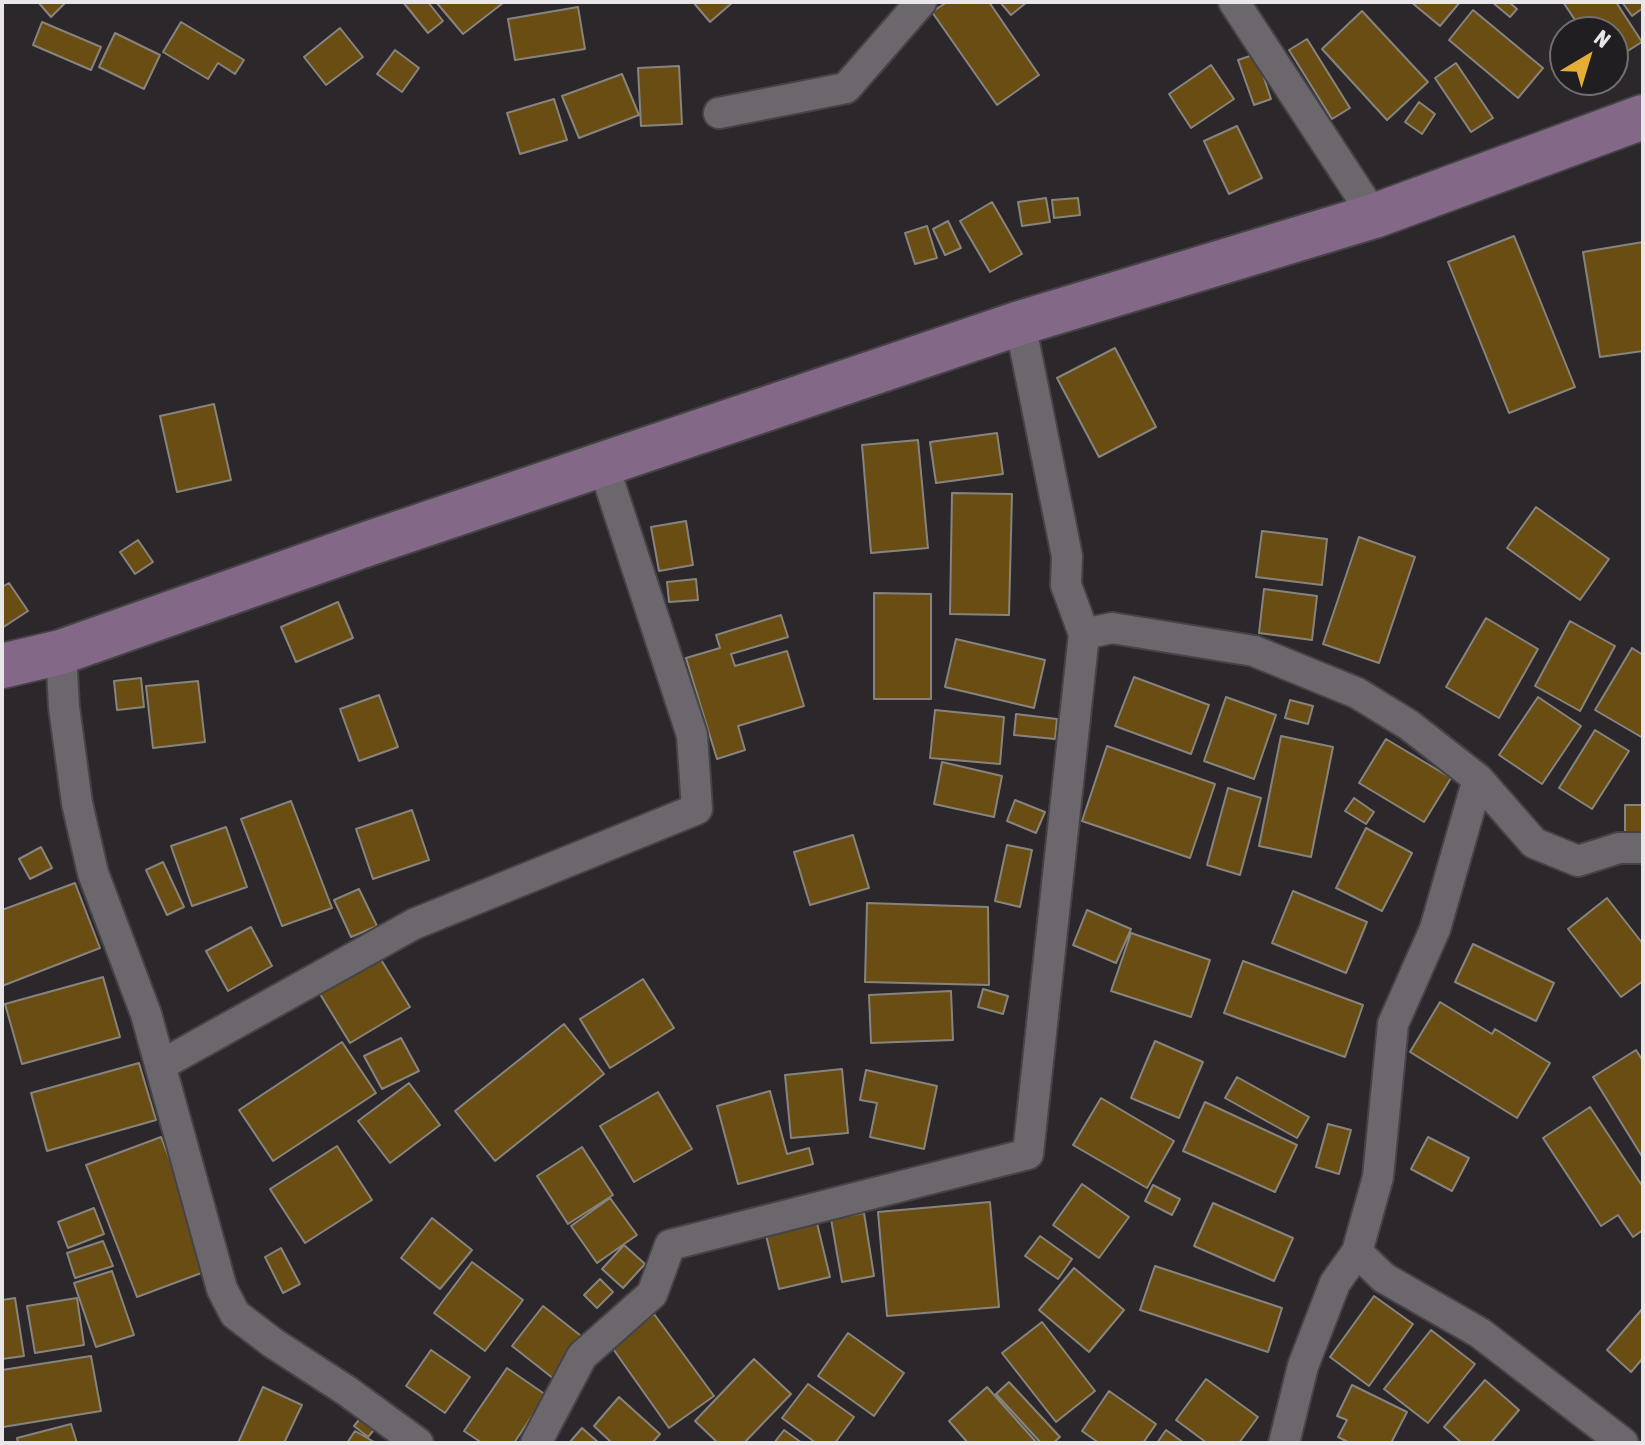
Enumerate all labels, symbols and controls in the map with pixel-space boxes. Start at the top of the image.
north arrow [1549,16,1629,96]
text: N [1589,24,1616,53]

